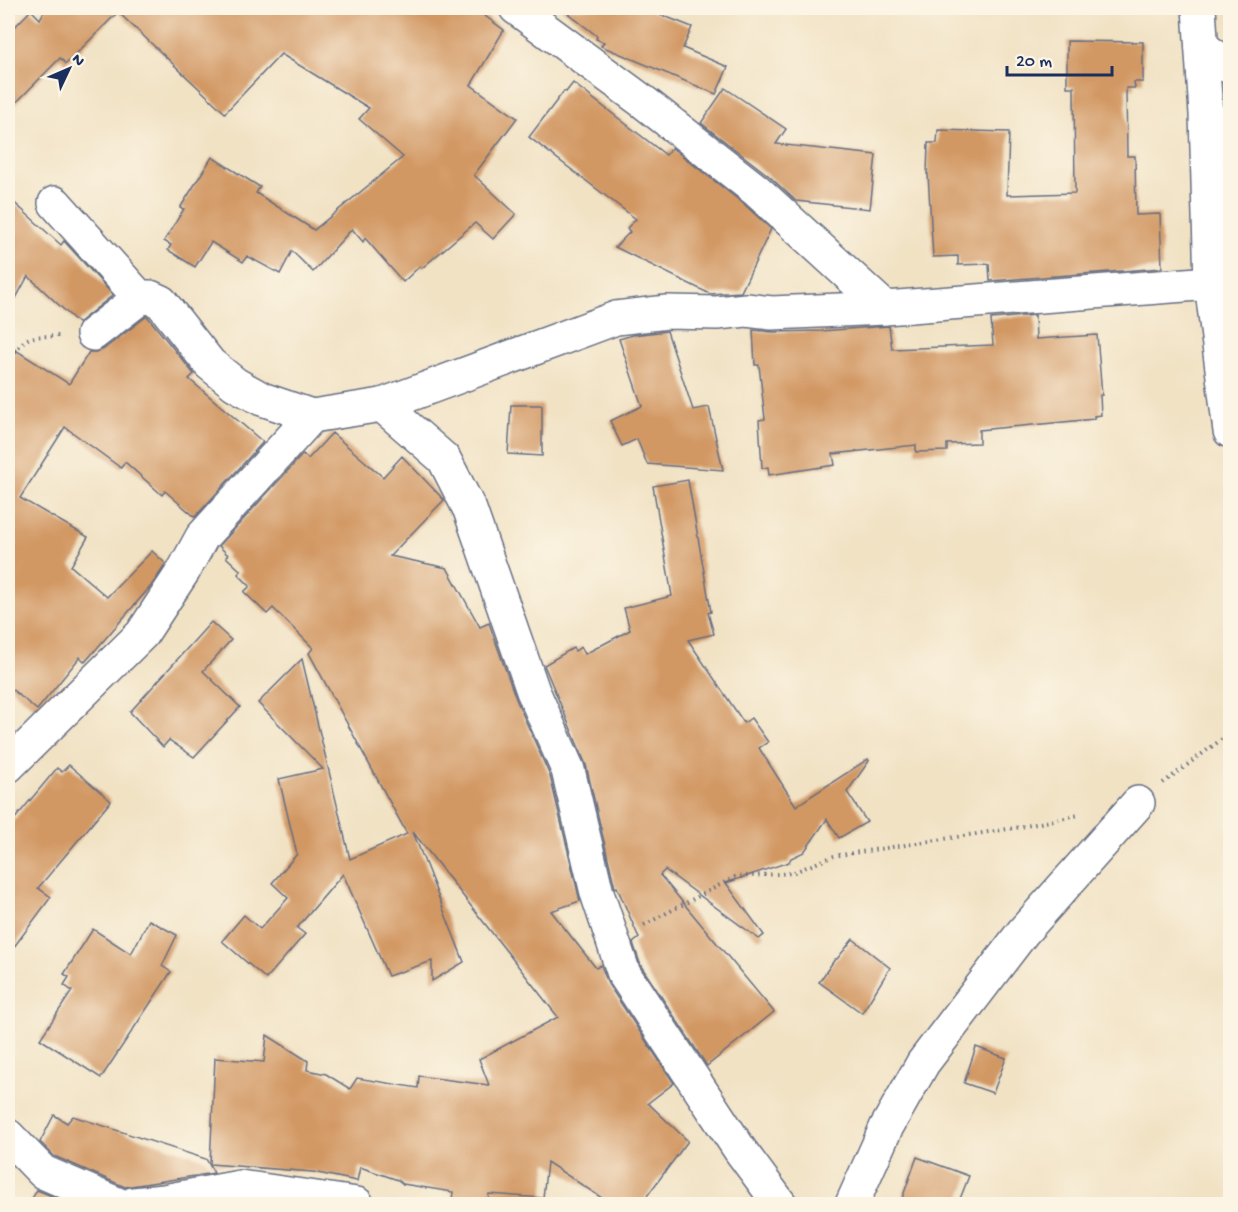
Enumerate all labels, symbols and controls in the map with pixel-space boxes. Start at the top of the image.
north arrow [39,39,99,99]
scale bar [1007,39,1112,77]
text: N [67,51,88,72]
text: 20 m [1016,52,1052,73]

